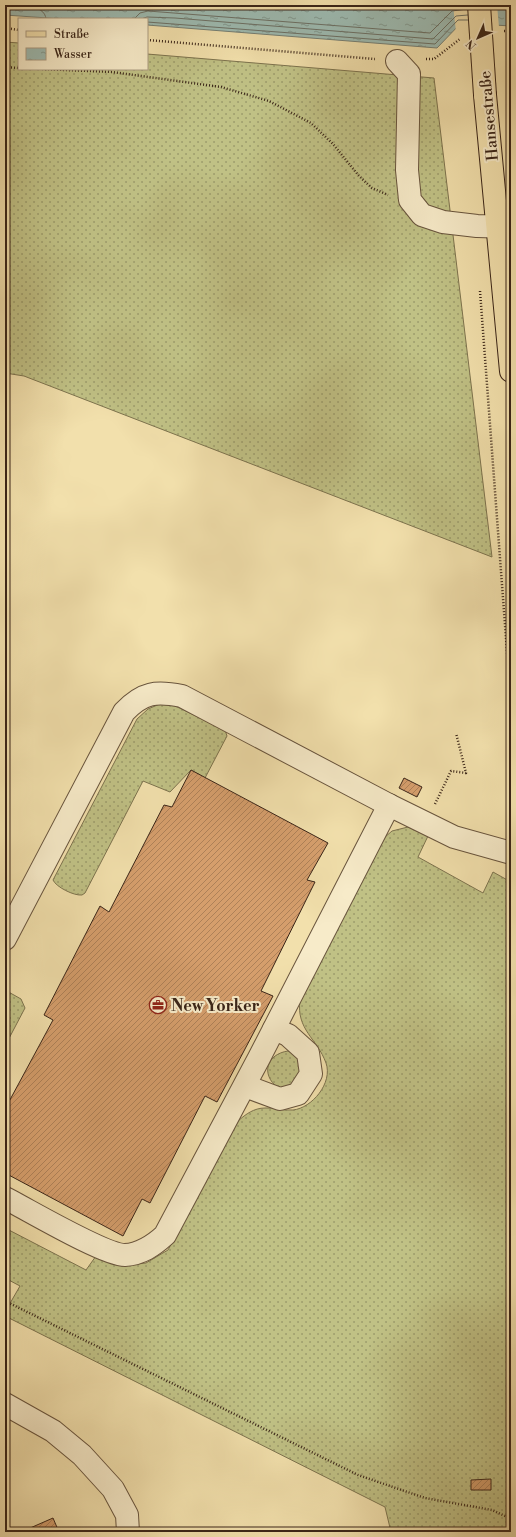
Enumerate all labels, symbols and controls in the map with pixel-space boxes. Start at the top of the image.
legend [18,18,148,70]
north arrow [458,18,498,58]
text: Straße [54,27,89,42]
text: N [463,36,480,52]
text: Wasser [53,47,92,62]
street label: Hansestraße [475,70,503,162]
office icon: New Yorker [148,995,168,1015]
place label: New Yorker [171,996,260,1016]

